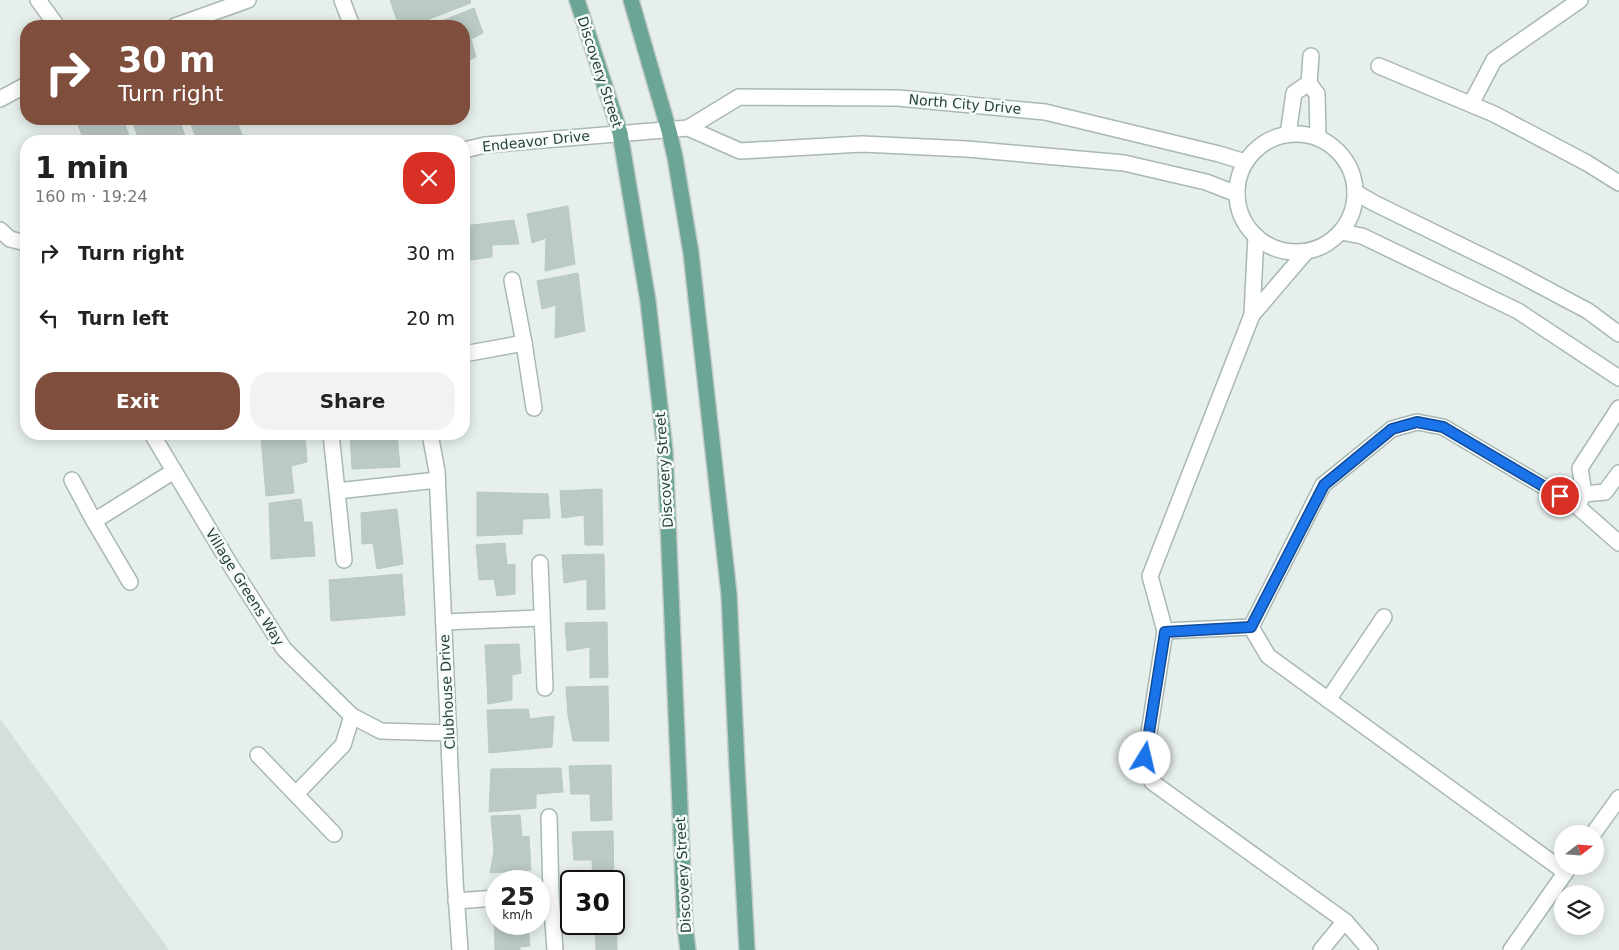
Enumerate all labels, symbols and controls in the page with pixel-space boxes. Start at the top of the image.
street label: Discovery Street [574,14,626,130]
icon: right [35,40,100,105]
text: 30 m [118,40,215,80]
text: Turn right [118,81,223,106]
street label: North City Drive [908,91,1022,117]
street label: Endeavor Drive [481,127,591,155]
text: 1 min [35,150,129,185]
button: close [403,152,455,204]
text: 160 m · 19:24 [35,187,148,206]
icon: right [35,239,63,267]
text: Turn right [78,242,184,264]
text: 30 m [406,242,455,264]
icon: left [35,304,63,332]
text: Turn left [78,307,169,329]
text: 20 m [406,307,455,329]
button: Exit [35,372,240,430]
button: Share [250,372,455,430]
street label: Discovery Street [652,411,676,528]
pin [1539,475,1581,517]
icon: arrive [1546,482,1574,510]
street label: Village Greens Way [202,525,288,649]
street label: Clubhouse Drive [436,634,458,750]
position arrow [1118,731,1170,783]
street label: Discovery Street [672,816,694,933]
north arrow [1554,825,1604,875]
map controls [1554,825,1604,935]
speed limit sign: 30 [560,870,625,935]
text: 25 [500,882,535,911]
button: layers [1554,885,1604,935]
text: km/h [502,908,533,922]

